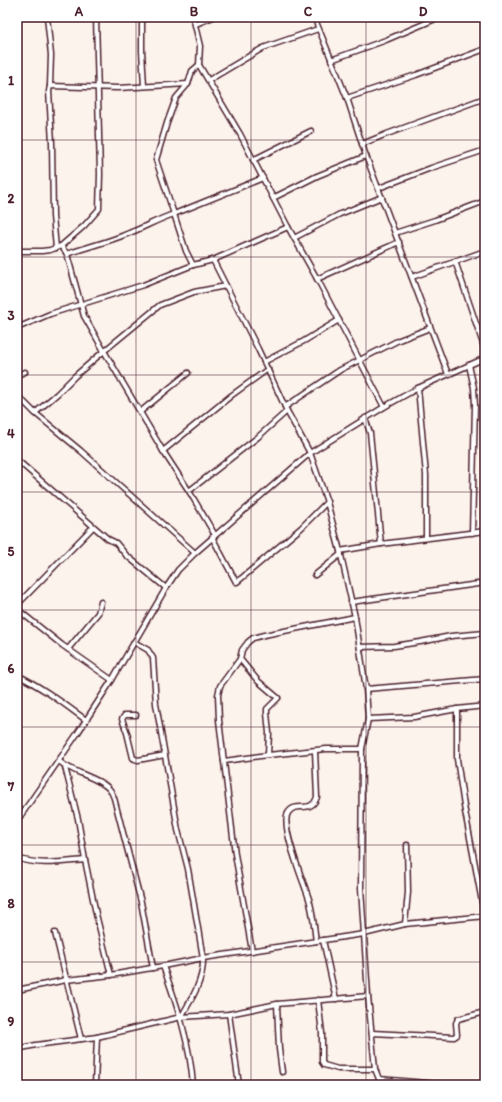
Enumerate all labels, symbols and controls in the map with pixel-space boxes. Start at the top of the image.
text: A [74,4,84,19]
text: B [190,4,199,19]
text: C [304,4,313,19]
text: D [419,4,428,19]
text: 1 [8,73,14,88]
text: 2 [8,191,15,206]
text: 3 [7,308,15,323]
text: 4 [7,426,15,441]
text: 5 [8,544,15,559]
text: 6 [8,661,15,676]
text: 7 [7,779,15,794]
text: 8 [7,896,15,911]
text: 9 [8,1014,15,1029]

